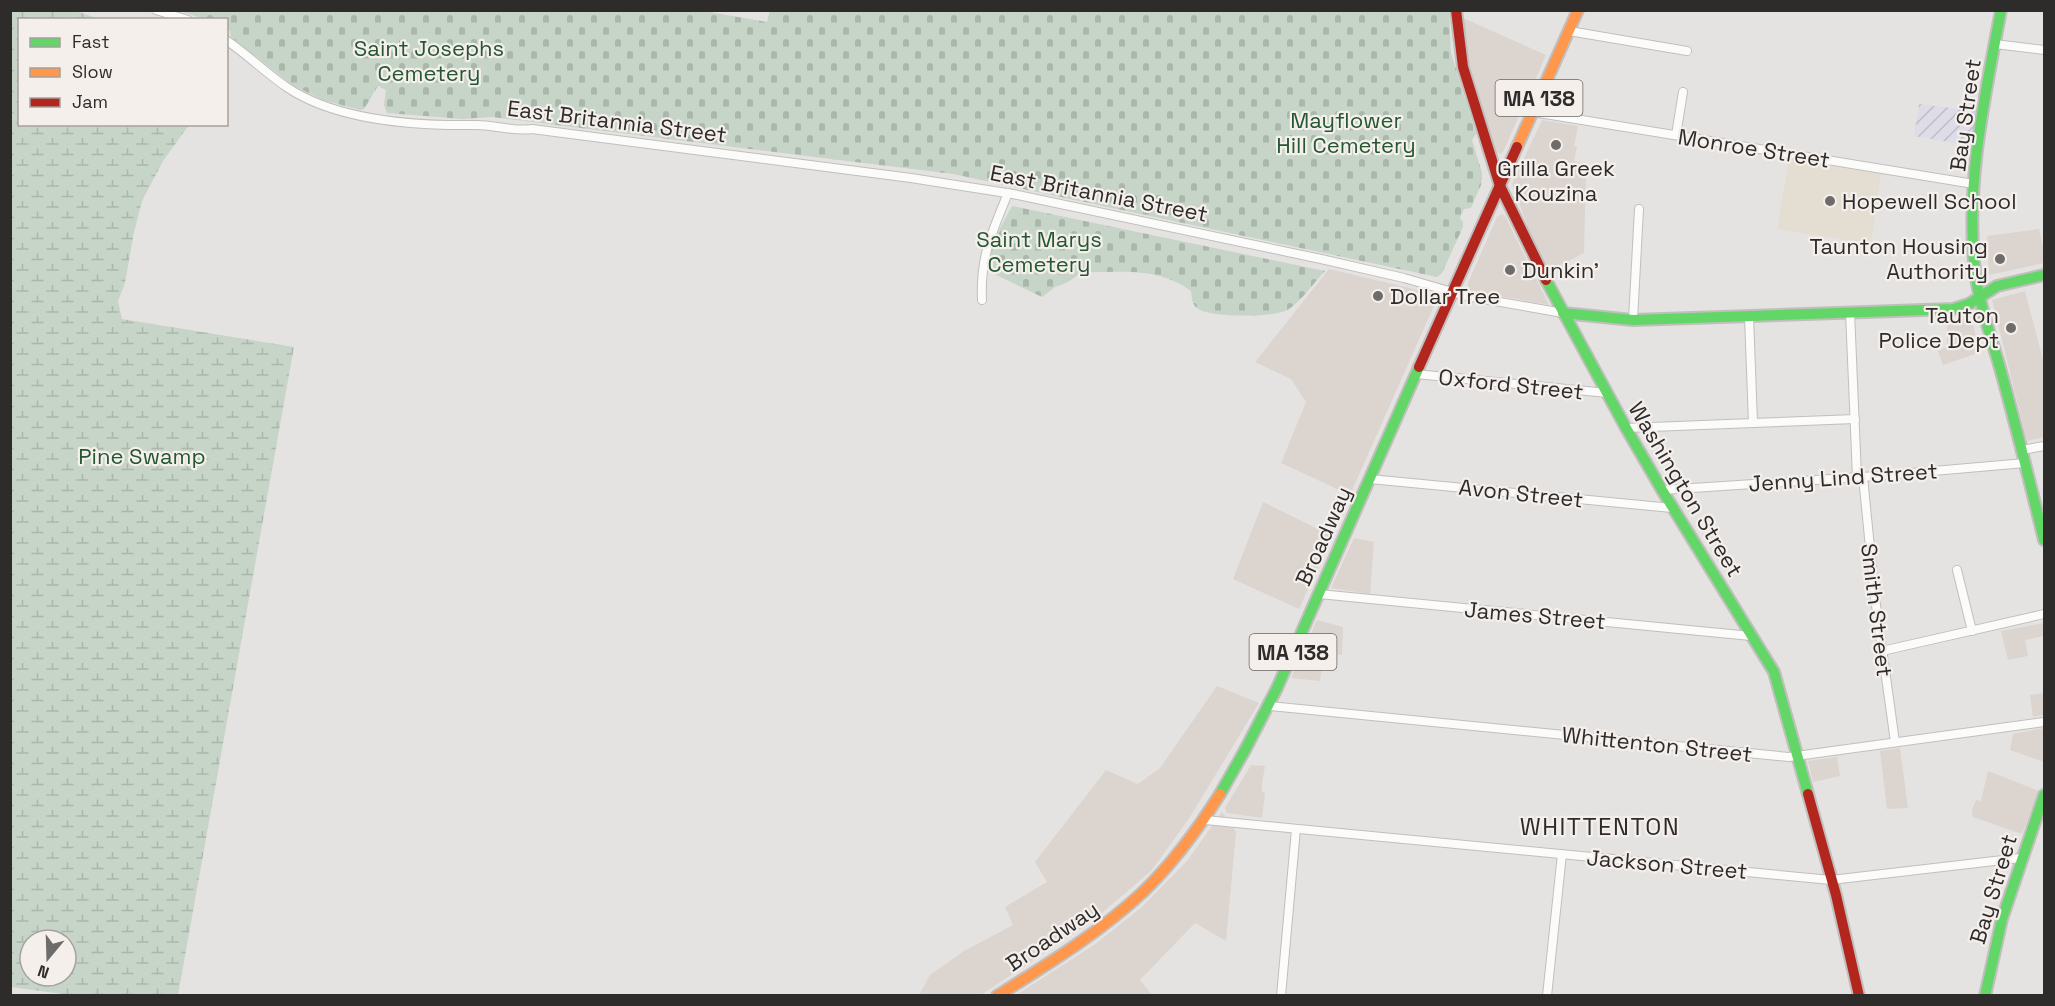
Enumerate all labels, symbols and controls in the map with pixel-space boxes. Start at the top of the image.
legend [18,18,228,126]
text: Fast [72,30,109,53]
park label: Saint Josephs Cemetery [354,34,504,87]
street label: Bay Street [1943,57,1987,173]
text: Slow [72,60,113,83]
road number: MA 138 [1496,80,1582,116]
text: Jam [72,90,108,113]
street label: East Britannia Street [506,94,728,148]
park label: Mayflower Hill Cemetery [1276,106,1416,159]
street label: Monroe Street [1676,122,1832,174]
marker: Grilla Greek Kouzina [1549,138,1563,152]
place label: Grilla Greek Kouzina [1497,154,1615,207]
street label: East Britannia Street [988,158,1210,228]
place label: Hopewell School [1842,187,2017,215]
marker: Hopewell School [1823,194,1837,208]
park label: Saint Marys Cemetery [976,225,1102,278]
place label: Taunton Housing Authority [1809,232,1988,285]
marker: Taunton Housing Authority [1993,252,2007,266]
place label: Dunkin' [1522,256,1599,284]
marker: Dunkin' [1503,263,1517,277]
place label: Dollar Tree [1390,282,1500,310]
marker: Dollar Tree [1371,289,1385,303]
place label: Tauton Police Dept [1878,301,1999,354]
marker: Tauton Police Dept [2004,321,2018,335]
street label: Oxford Street [1437,362,1585,406]
street label: Washington Street [1623,396,1749,582]
park label: Pine Swamp [78,442,206,470]
street label: Jenny Lind Street [1748,456,1938,498]
street label: Avon Street [1457,473,1585,513]
street label: Broadway [1289,482,1357,590]
street label: Smith Street [1855,542,1899,678]
street label: James Street [1463,595,1607,635]
road number: MA 138 [1250,634,1336,670]
street label: Whittenton Street [1560,720,1754,768]
district label: WHITTENTON [1520,811,1680,842]
street label: Bay Street [1963,831,2023,947]
street label: Jackson Street [1586,843,1748,885]
street label: Broadway [1000,895,1104,977]
north arrow [18,928,78,988]
text: N [35,960,52,983]

